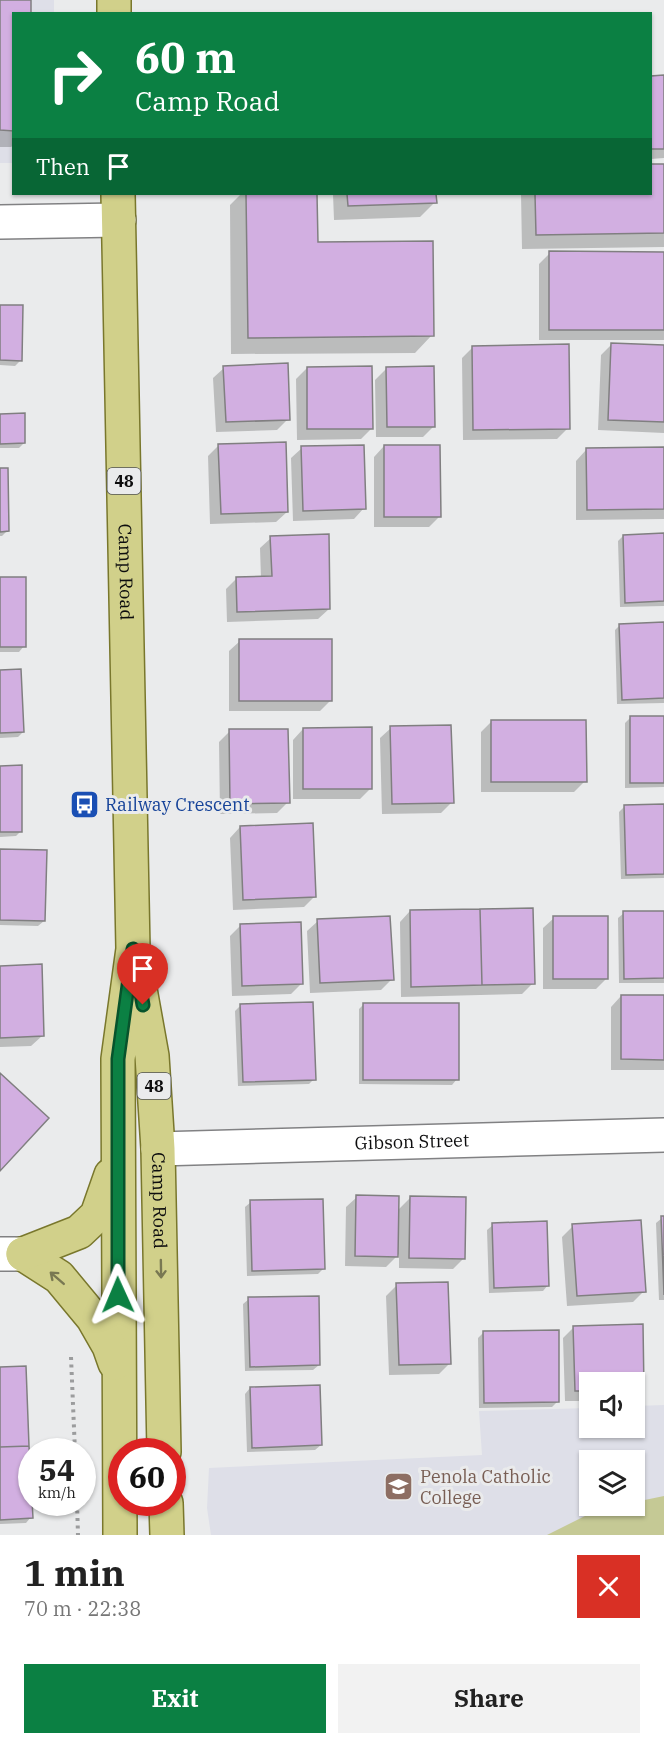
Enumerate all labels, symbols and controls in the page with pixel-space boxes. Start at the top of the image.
text: 60 m [135,30,236,85]
icon: right [36,36,114,114]
text: Camp Road [135,83,280,118]
icon: arrive [102,150,135,183]
text: Then [36,152,90,181]
road number: 48 [108,468,140,494]
street label: Camp Road [114,523,138,621]
bus stop icon: Railway Crescent [68,789,100,821]
place label: Railway Crescent [105,793,250,816]
pin [117,943,168,1005]
icon: arrive [126,952,159,985]
road number: 48 [138,1073,170,1099]
street label: Gibson Street [354,1128,470,1155]
street label: Camp Road [147,1152,172,1249]
one-way arrow [155,1259,166,1279]
position arrow [86,1263,150,1327]
one-way arrow [50,1271,65,1285]
map controls [579,1372,645,1516]
button: sound [579,1372,645,1438]
speed limit sign: 60 [108,1438,186,1516]
text: 54 [39,1450,75,1489]
button: layers [579,1450,645,1516]
place label: Penola Catholic College [420,1465,551,1509]
school or university icon: Penola Catholic College [383,1471,415,1503]
text: km/h [38,1483,76,1502]
text: 1 min [24,1549,125,1596]
button: close [577,1555,640,1618]
text: 70 m · 22:38 [24,1595,141,1622]
button: Exit [24,1664,326,1733]
button: Share [338,1664,640,1733]

